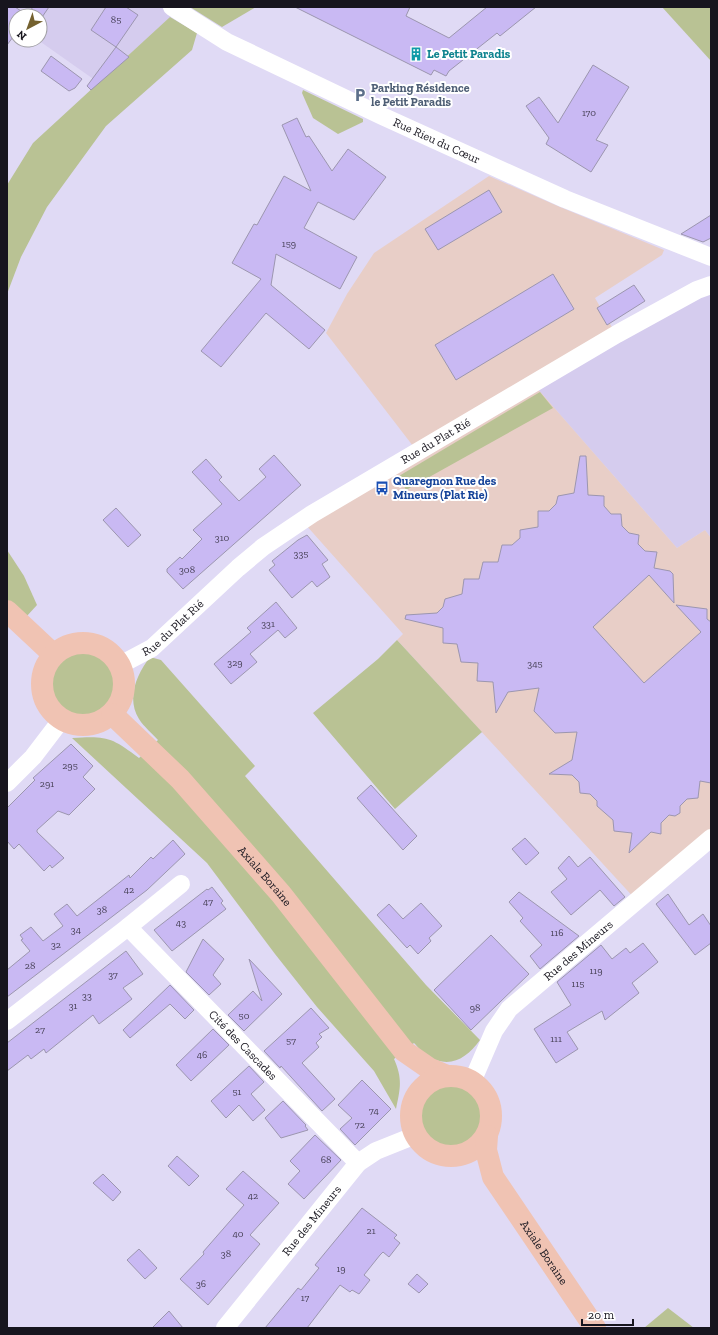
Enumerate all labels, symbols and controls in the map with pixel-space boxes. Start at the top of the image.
north arrow [8,8,48,48]
house number: 85 [111,14,121,26]
text: N [14,27,29,43]
building icon: Le Petit Paradis [408,46,424,62]
place label: Le Petit Paradis [427,47,511,61]
place label: Parking Résidence le Petit Paradis [371,81,470,109]
parking icon: Parking Résidence le Petit Paradis [352,87,368,103]
house number: 170 [582,107,596,119]
street label: Rue Rieu du Cœur [391,115,482,167]
house number: 159 [282,238,296,250]
street label: Rue du Plat Rié [398,415,473,467]
place label: Quaregnon Rue des Mineurs (Plat Rie) [393,474,497,502]
bus stop icon: Quaregnon Rue des Mineurs (Plat Rie) [374,480,390,496]
house number: 310 [215,532,229,544]
house number: 335 [294,548,308,560]
house number: 308 [179,564,195,576]
street label: Rue du Plat Rié [140,596,207,659]
house number: 331 [261,618,275,630]
house number: 329 [227,657,243,669]
house number: 345 [527,658,543,670]
house number: 295 [62,760,78,772]
house number: 291 [40,778,54,790]
street label: Axiale Boraine [235,843,295,909]
house number: 42 [124,884,134,896]
house number: 47 [203,896,213,908]
house number: 38 [97,904,107,916]
house number: 43 [176,917,186,929]
street label: Rue des Mineurs [541,917,616,984]
house number: 34 [71,924,82,936]
house number: 116 [550,927,564,939]
house number: 32 [51,939,61,951]
house number: 28 [25,960,35,972]
house number: 119 [589,965,603,977]
house number: 37 [108,969,118,981]
house number: 115 [572,978,584,990]
house number: 33 [82,990,92,1002]
house number: 31 [69,1000,78,1012]
house number: 98 [470,1002,480,1014]
street label: Cité des Cascades [206,1007,280,1083]
house number: 50 [239,1010,250,1022]
house number: 27 [35,1024,45,1036]
house number: 111 [550,1033,562,1045]
house number: 57 [286,1035,296,1047]
house number: 46 [197,1049,207,1061]
house number: 51 [233,1086,242,1098]
house number: 74 [369,1105,380,1117]
house number: 72 [355,1119,365,1131]
house number: 68 [321,1154,331,1166]
street label: Rue des Mineurs [279,1183,344,1259]
house number: 42 [248,1190,258,1202]
street label: Axiale Boraine [517,1218,571,1288]
house number: 21 [367,1225,376,1237]
house number: 40 [232,1228,244,1240]
house number: 38 [221,1248,231,1260]
house number: 19 [336,1263,346,1275]
house number: 36 [196,1278,206,1290]
house number: 17 [301,1292,309,1304]
scale bar [582,1301,633,1327]
text: 20 m [588,1308,615,1322]

